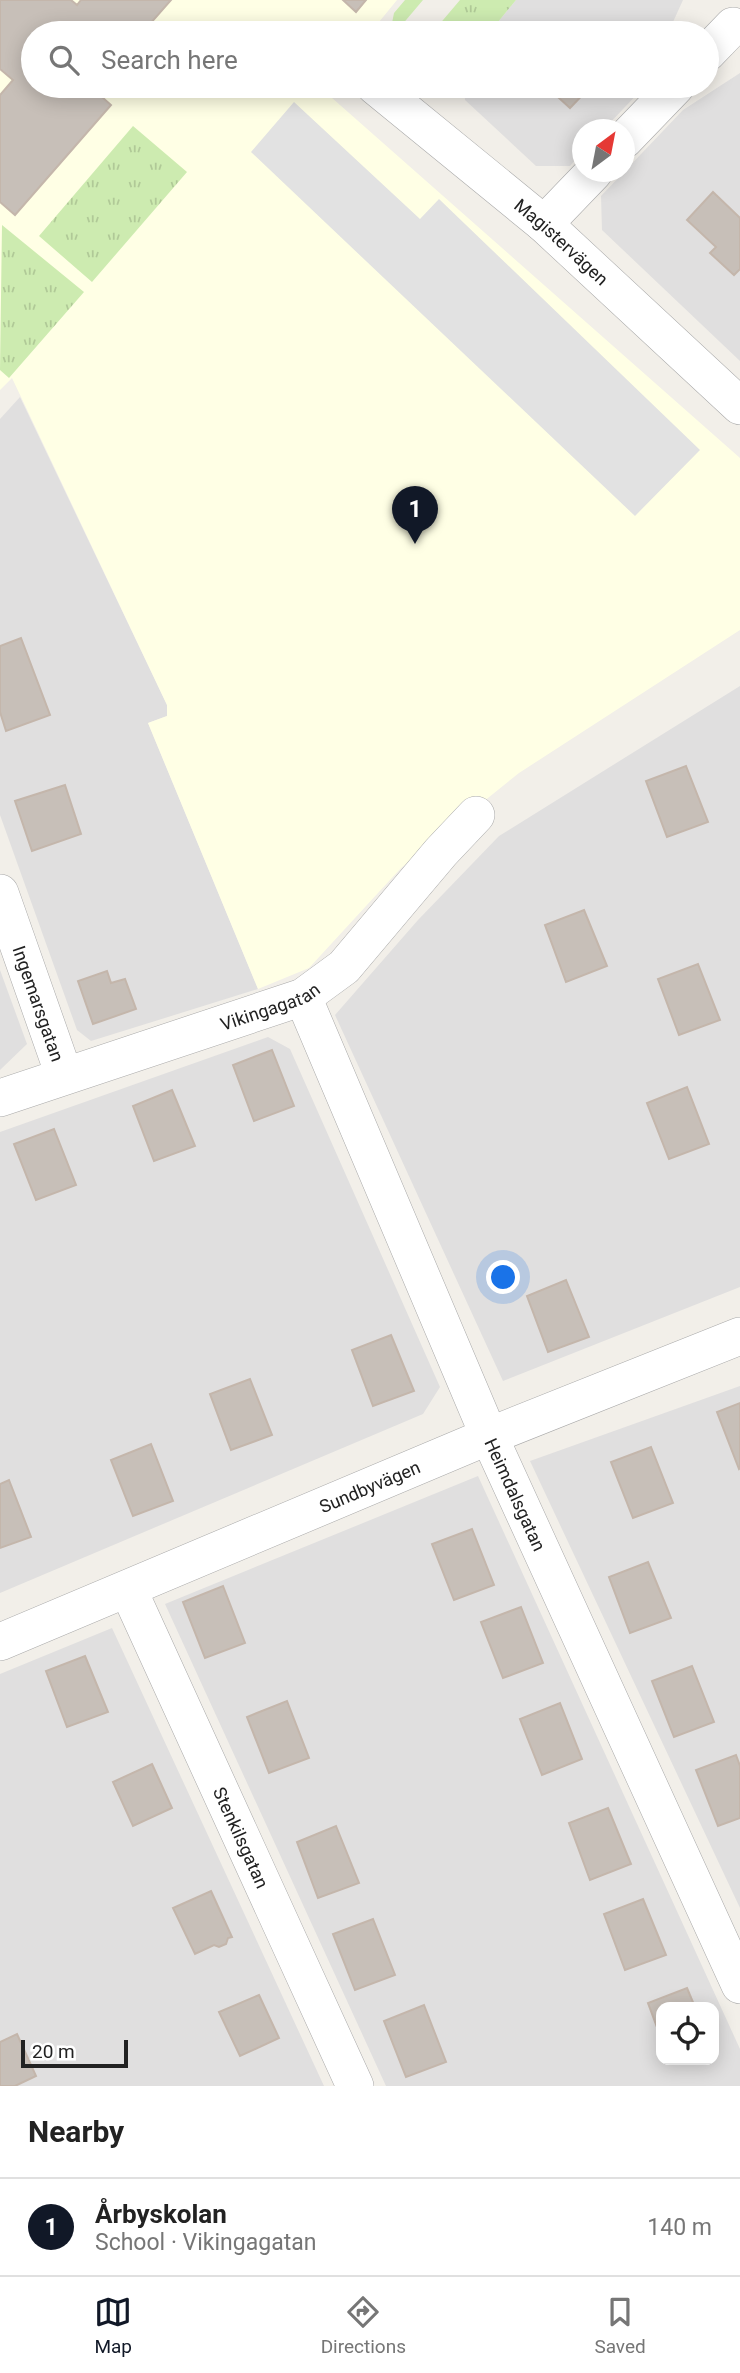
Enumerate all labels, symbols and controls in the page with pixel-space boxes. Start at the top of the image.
search box [21,21,719,98]
icon: search [45,41,83,79]
text: Search here [101,45,238,75]
north arrow [572,119,635,182]
street label: Magistervägen [510,194,613,289]
pin: 1 [392,486,438,544]
street label: Ingemarsgatan [9,943,69,1064]
street label: Vikingagatan [217,978,324,1034]
your location [486,1260,520,1294]
street label: Heimdalsgatan [481,1435,551,1554]
street label: Sundbyvägen [316,1456,423,1517]
street label: Stenkilsgatan [209,1783,274,1891]
map controls [656,2002,719,2065]
button: locate [656,2002,719,2065]
scale bar [21,2037,128,2069]
text: 20 m [32,2040,75,2063]
text: Nearby [28,2114,124,2149]
text: Årbyskolan [95,2199,227,2229]
text: 1 [44,2214,58,2241]
text: 140 m [647,2214,712,2241]
text: School · Vikingagatan [95,2229,316,2256]
tab: Map [94,2293,132,2358]
tab: Directions [321,2293,406,2358]
tab: Saved [594,2293,646,2358]

